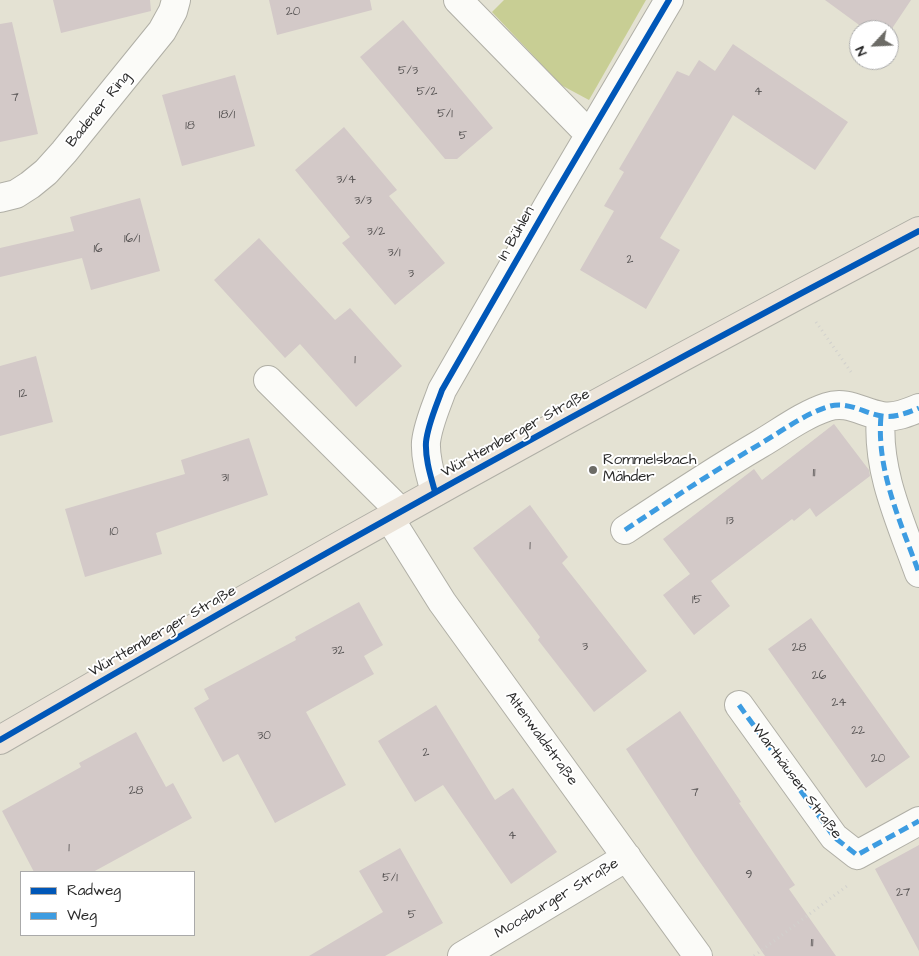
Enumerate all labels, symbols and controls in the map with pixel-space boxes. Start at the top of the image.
house number: 20 [286,5,300,19]
north arrow [849,20,899,70]
text: N [850,43,872,59]
house number: 5/3 [398,64,418,78]
street label: Badener Ring [63,69,135,151]
house number: 5/2 [417,85,437,99]
house number: 4 [754,85,762,99]
house number: 7 [11,91,19,105]
house number: 5/1 [437,107,453,121]
house number: 18/1 [219,108,235,122]
house number: 18 [185,119,195,133]
house number: 5 [459,129,467,143]
house number: 3/4 [336,173,356,187]
house number: 3/3 [354,194,372,208]
street label: In Bühlen [495,204,539,264]
house number: 3/2 [367,225,385,239]
house number: 16/1 [124,232,140,246]
house number: 16 [93,242,103,256]
house number: 3/1 [387,246,401,260]
house number: 2 [627,253,633,267]
house number: 3 [408,267,414,281]
house number: 1 [354,353,356,367]
street label: Württemberger Straße [438,386,594,482]
house number: 12 [19,387,27,401]
place label: Rommelsbach Mähder [603,452,696,487]
marker: Rommelsbach Mähder [587,464,599,476]
house number: 11 [812,466,816,480]
house number: 31 [221,471,229,485]
house number: 13 [726,514,734,528]
house number: 10 [109,525,119,539]
house number: 1 [529,539,531,553]
street label: Württemberger Straße [86,582,240,682]
house number: 15 [692,593,702,607]
house number: 3 [582,640,588,654]
house number: 28 [792,641,806,655]
house number: 32 [332,644,344,658]
house number: 26 [812,669,826,683]
street label: Altenwaldstraße [501,689,581,789]
house number: 24 [831,696,847,710]
street label: Warthäuser Straße [747,721,845,843]
house number: 22 [851,724,865,738]
house number: 30 [257,729,271,743]
house number: 2 [423,746,429,760]
house number: 20 [871,752,885,766]
house number: 28 [129,784,143,798]
house number: 7 [691,786,699,800]
house number: 4 [508,829,516,843]
house number: 1 [68,841,70,855]
street label: Moosburger Straße [492,855,622,943]
house number: 9 [746,868,752,882]
legend [20,871,195,936]
house number: 5/1 [382,871,398,885]
text: Radweg [67,880,121,901]
house number: 27 [896,886,910,900]
text: Weg [67,905,97,926]
house number: 5 [408,908,416,922]
house number: 11 [810,936,814,950]

